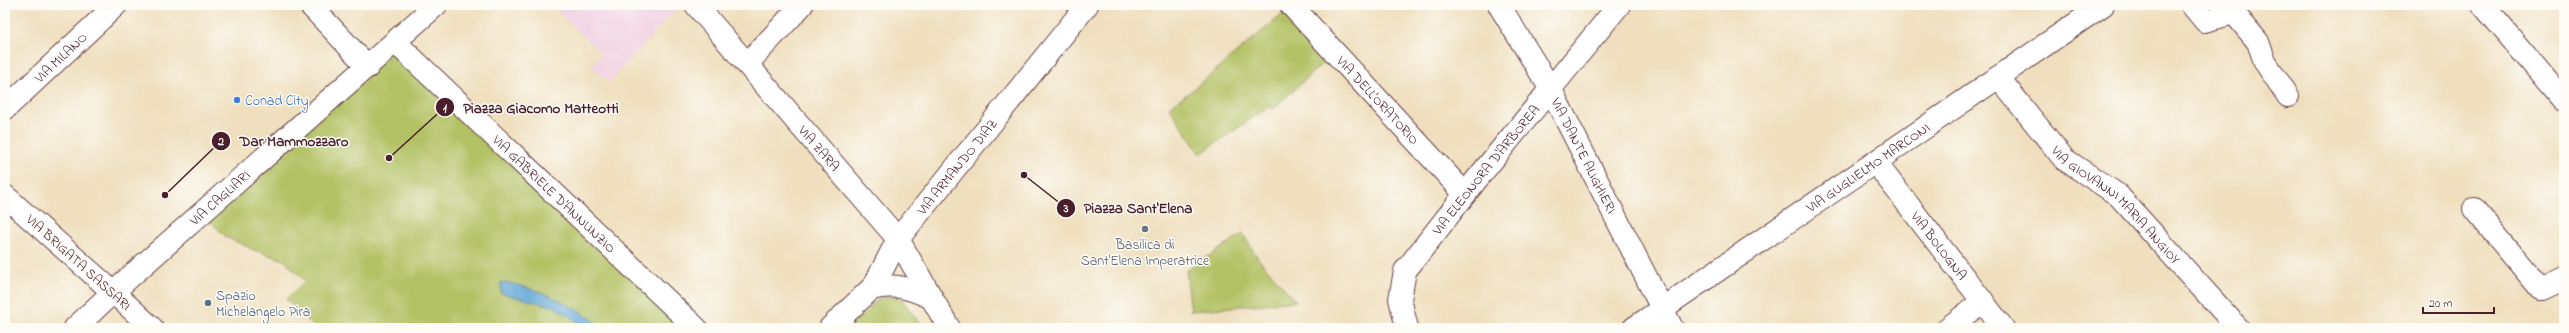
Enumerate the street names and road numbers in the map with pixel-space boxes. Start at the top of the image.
street label: VIA MILANO [29,28,93,89]
street label: VIA DELL'ORATORIO [1330,51,1424,150]
street label: VIA DANTE ALIGHIERI [1544,94,1621,218]
street label: VIA ELEONORA D'ARBOREA [1427,101,1546,241]
street label: VIA ARMANDO DIAZ [912,115,1003,221]
street label: VIA GUGLIELMO MARCONI [1802,118,1935,219]
street label: VIA ZARA [792,121,844,177]
street label: VIA GABRIELE D'ANNUNZIO [486,130,620,259]
street label: VIA GIOVANNI MARIA ANGIOY [2045,141,2185,270]
street label: VIA CAGLIARI [185,166,256,232]
street label: VIA BOLOGNA [1904,207,1972,285]
street label: VIA BRIGATA SASSARI [20,209,135,316]

